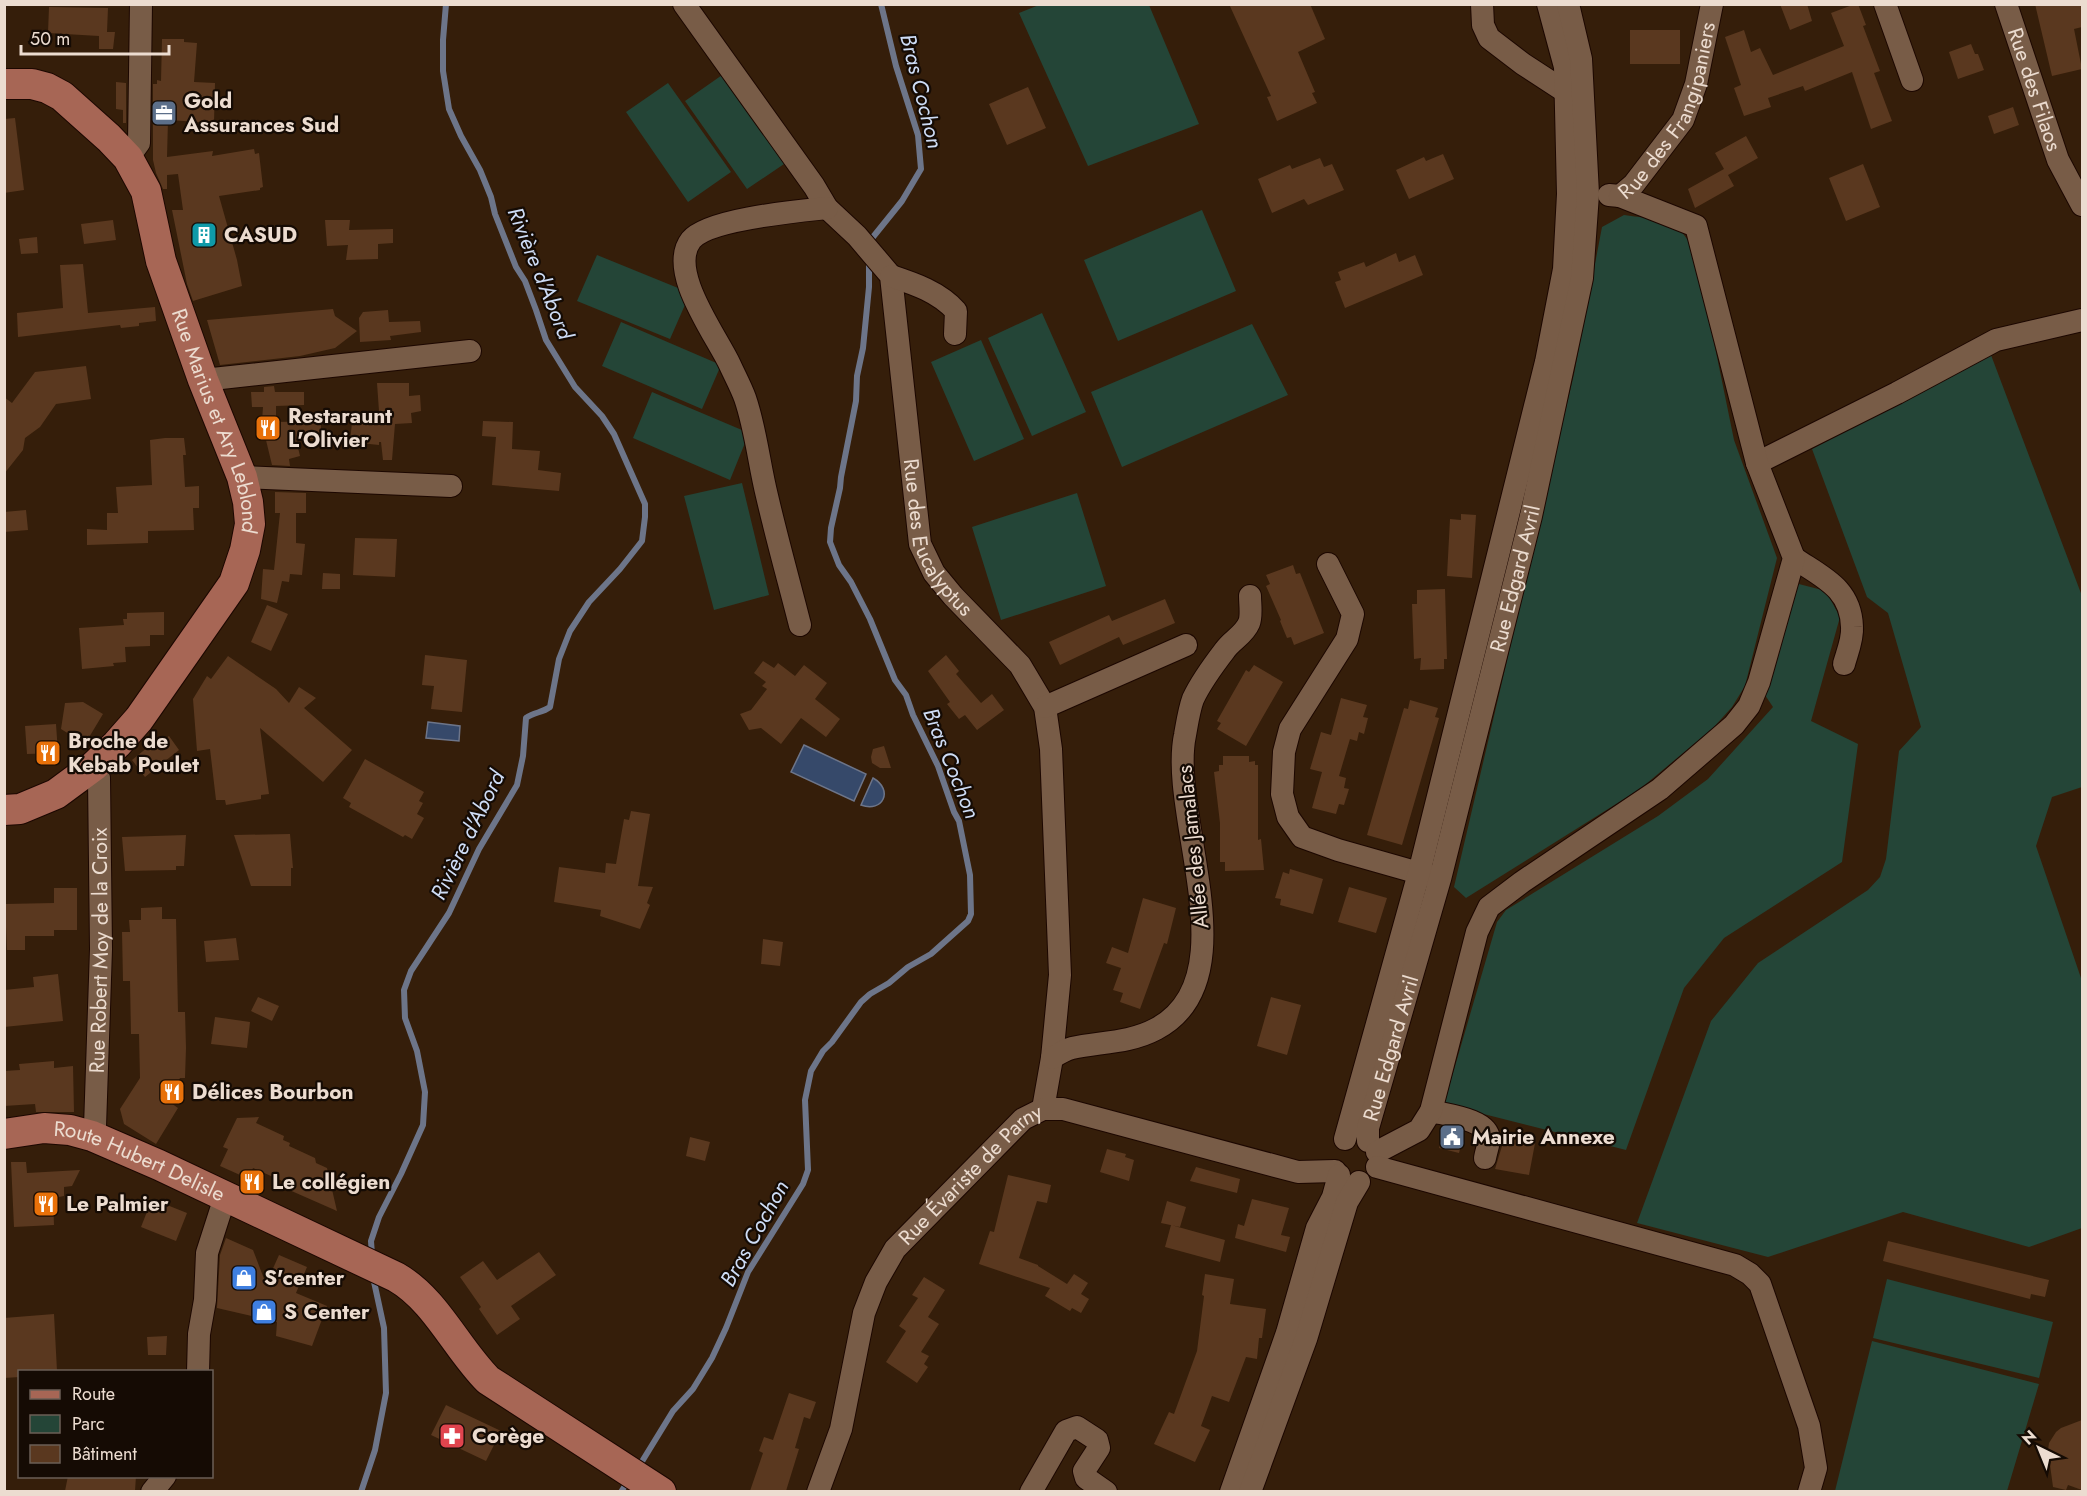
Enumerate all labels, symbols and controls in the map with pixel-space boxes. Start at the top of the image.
scale bar [21,18,170,56]
street label: Rue des Frangipaniers [1612,19,1723,206]
street label: Rue des Filaos [2000,24,2069,155]
text: 50 m [30,26,70,52]
water label: Bras Cochon [892,30,952,152]
place label: Gold Assurances Sud [183,86,339,140]
office icon: Gold Assurances Sud [149,98,179,128]
water label: Rivière d'Abord [500,202,583,346]
building icon: CASUD [189,220,219,250]
place label: CASUD [224,220,297,250]
street label: Rue Marius et Ary Leblond [164,304,265,536]
place label: Restaraunt L'Olivier [288,401,392,455]
restaurant icon: Restaraunt L'Olivier [253,413,283,443]
street label: Rue des Eucalyptus [896,457,980,623]
street label: Rue Edgard Avril [1482,502,1548,655]
water label: Bras Cochon [915,703,989,823]
place label: Broche de Kebab Poulet [68,726,199,780]
restaurant icon: Broche de Kebab Poulet [33,738,63,768]
water label: Rivière d'Abord [422,763,513,905]
street label: Allée des Jamalacs [1170,764,1216,930]
street label: Rue Robert Moy de la Croix [82,827,116,1074]
street label: Rue Edgard Avril [1356,972,1426,1125]
restaurant icon: Délices Bourbon [157,1077,187,1107]
place label: Délices Bourbon [192,1077,354,1107]
street label: Rue Évariste de Parny [892,1096,1048,1252]
street label: Route Hubert Delisle [53,1114,230,1209]
public building icon: Mairie Annexe [1437,1122,1467,1152]
place label: Mairie Annexe [1472,1122,1615,1152]
restaurant icon: Le collégien [237,1167,267,1197]
place label: Le collégien [272,1167,390,1197]
water label: Bras Cochon [712,1174,796,1292]
restaurant icon: Le Palmier [31,1189,61,1219]
place label: Le Palmier [66,1189,169,1219]
shop icon: S'center [229,1263,259,1293]
place label: S'center [264,1263,345,1293]
shop icon: S Center [249,1297,279,1327]
place label: S Center [284,1297,370,1327]
legend [18,1370,213,1478]
text: Route [72,1381,115,1407]
text: Parc [72,1411,105,1437]
north arrow [2009,1418,2069,1478]
pharmacy icon: Corège [437,1421,467,1451]
place label: Corège [472,1421,544,1451]
text: N [2017,1425,2042,1450]
text: Bâtiment [72,1441,138,1467]

